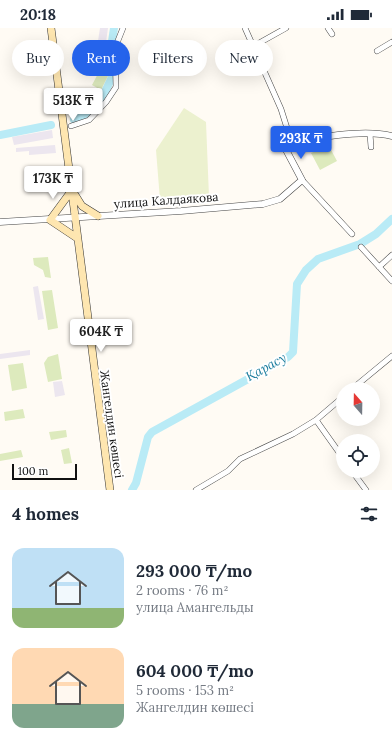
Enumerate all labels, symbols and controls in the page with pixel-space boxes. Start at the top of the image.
text: 20:18 [20,5,56,24]
chip: Buy [12,40,64,76]
chip: Rent [72,40,130,76]
chip: Filters [138,40,207,76]
chip: New [215,40,273,76]
pin: 513K ₸ [40,88,106,122]
text: 513K ₸ [53,92,93,109]
pin: 293K ₸ [268,126,334,160]
text: 293K ₸ [280,130,322,147]
pin: 173K ₸ [20,166,86,200]
text: 173K ₸ [33,170,73,187]
street label: улица Калдаякова [113,189,219,211]
pin: 604K ₸ [68,319,134,353]
text: 604K ₸ [79,323,123,340]
water label: Қарасу [243,349,290,385]
street label: Жангелдин көшесі [97,369,127,479]
north arrow [336,382,380,426]
map controls [336,382,380,478]
button: locate [336,434,380,478]
scale bar [12,462,77,481]
text: 100 m [18,464,48,478]
text: 4 homes [12,503,79,525]
icon: filters [358,503,380,525]
text: 293 000 ₸/mo [136,560,252,582]
icon: home [44,564,92,612]
text: 2 rooms · 76 m² [136,582,228,599]
text: улица Амангельды [136,599,254,616]
text: 604 000 ₸/mo [136,660,254,682]
icon: home [44,664,92,712]
text: 5 rooms · 153 m² [136,682,234,699]
text: Жангелдин көшесі [136,699,254,716]

